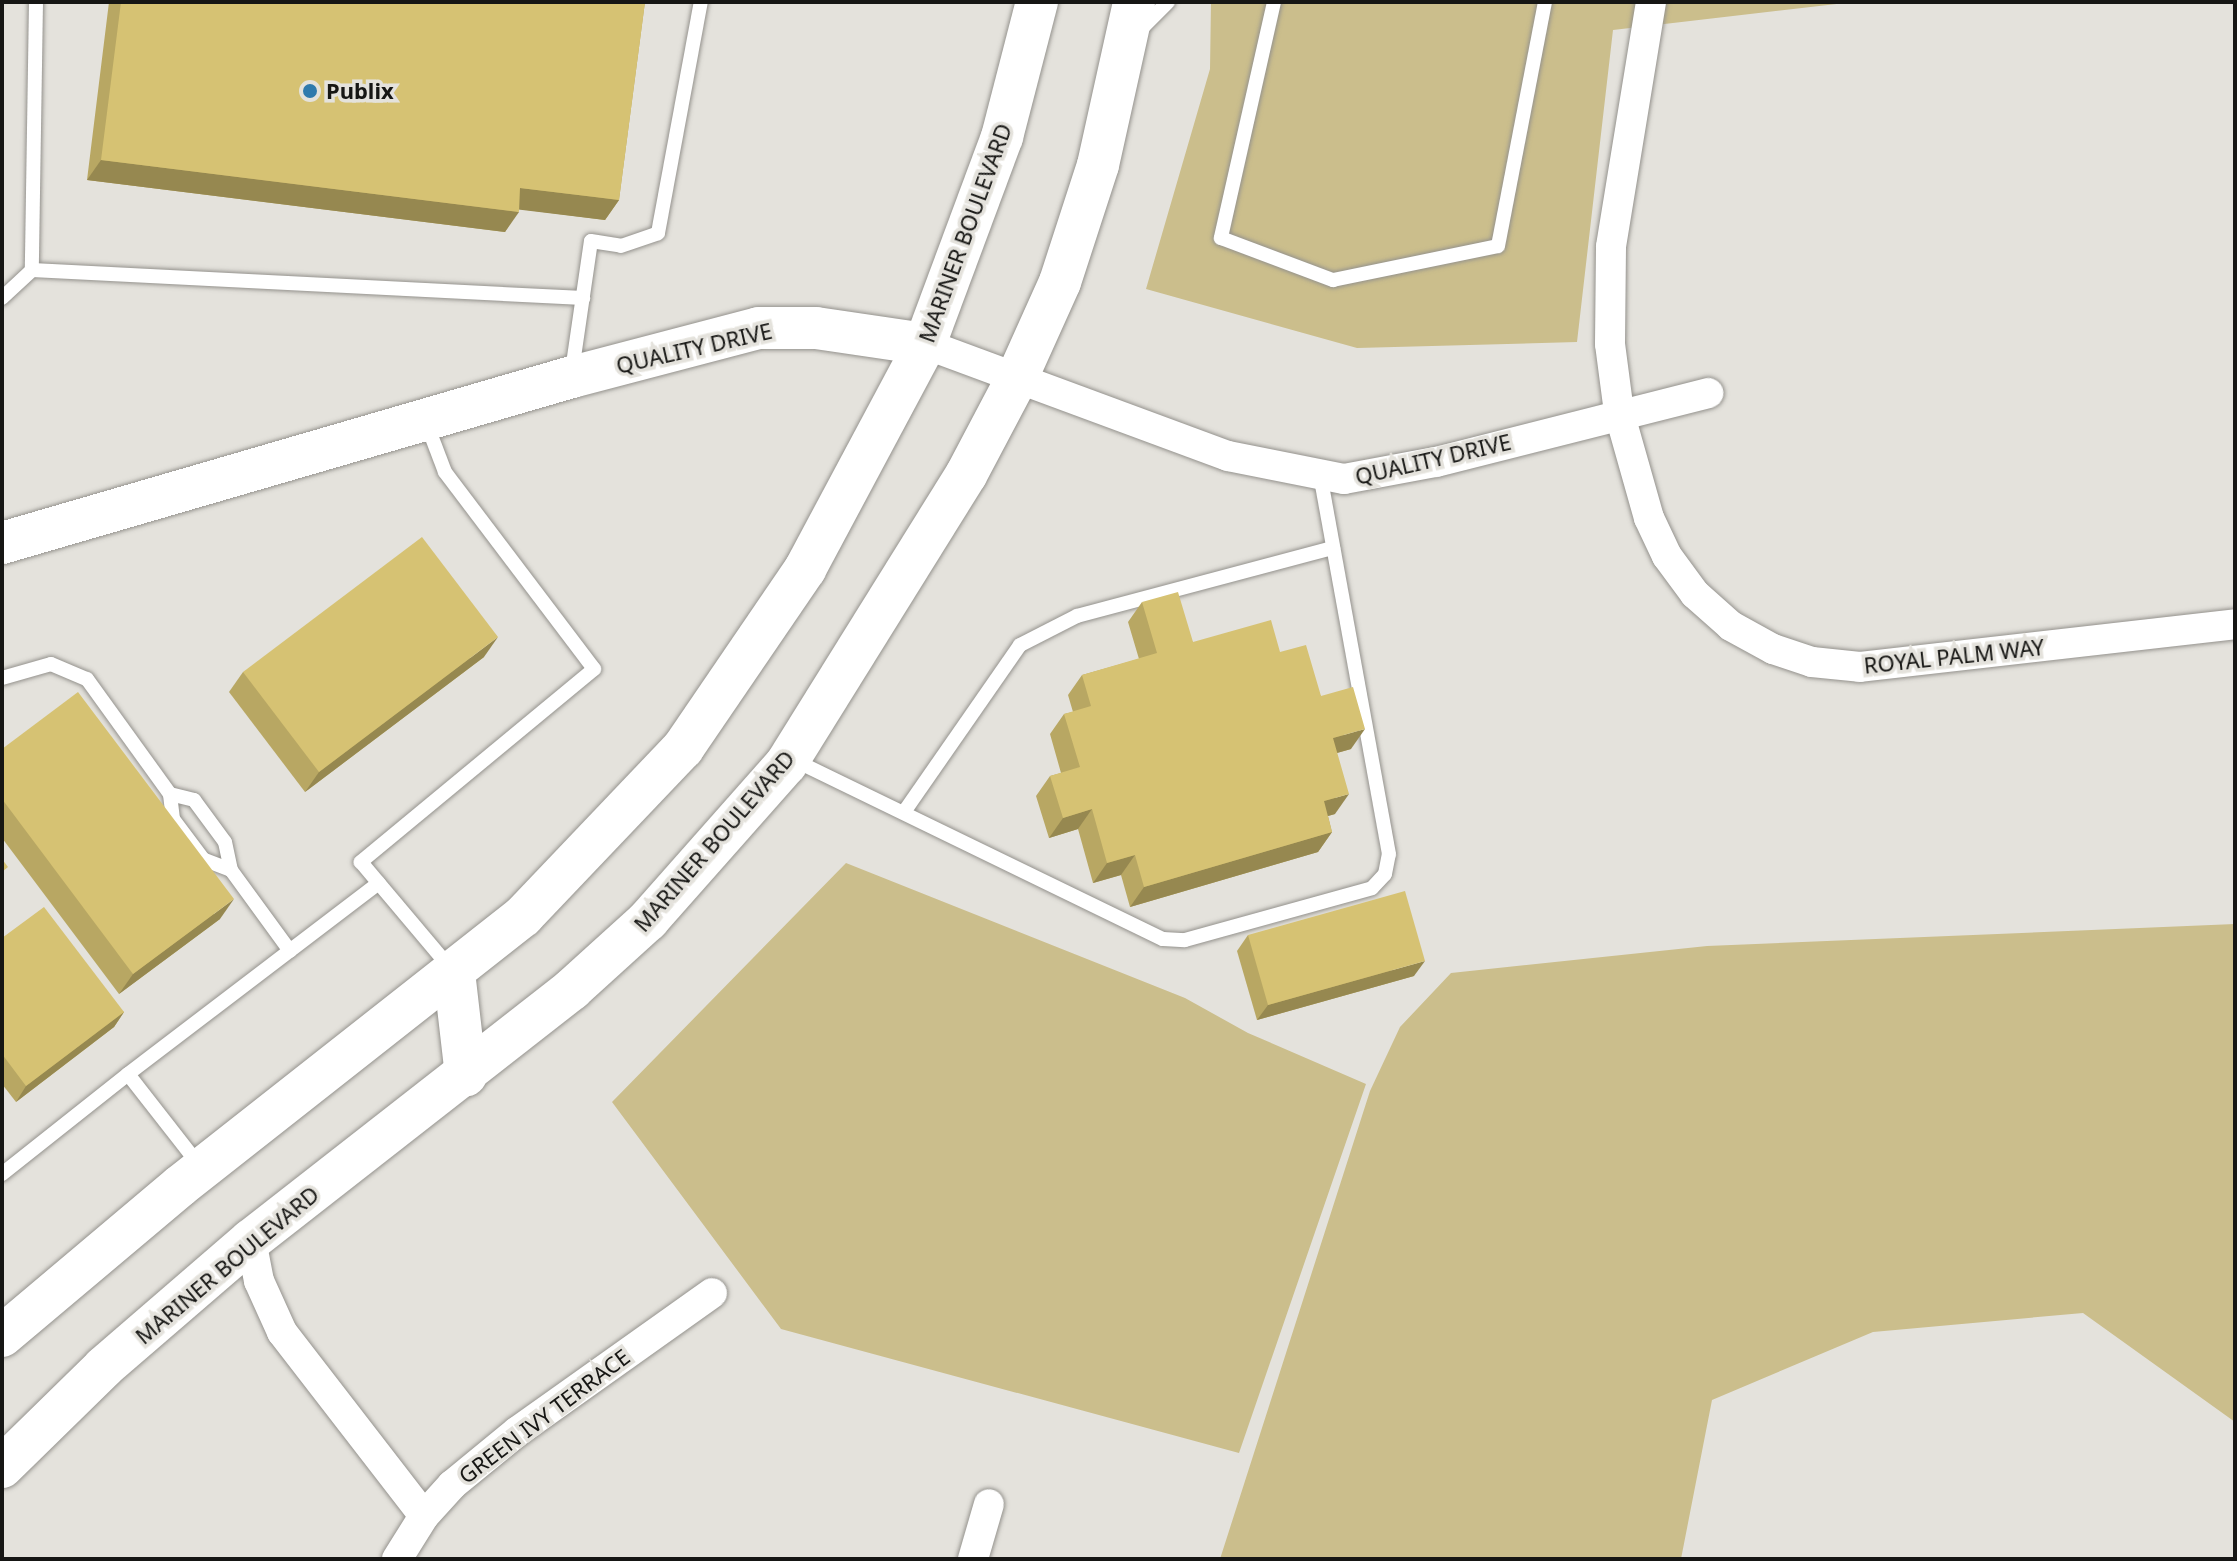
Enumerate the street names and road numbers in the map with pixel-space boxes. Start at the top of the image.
street label: MARINER BOULEVARD [913,120,1017,346]
street label: QUALITY DRIVE [614,317,774,379]
street label: QUALITY DRIVE [1353,428,1513,490]
street label: ROYAL PALM WAY [1862,633,2046,679]
street label: MARINER BOULEVARD [628,745,800,937]
street label: MARINER BOULEVARD [130,1181,324,1349]
street label: GREEN IVY TERRACE [453,1343,635,1489]

